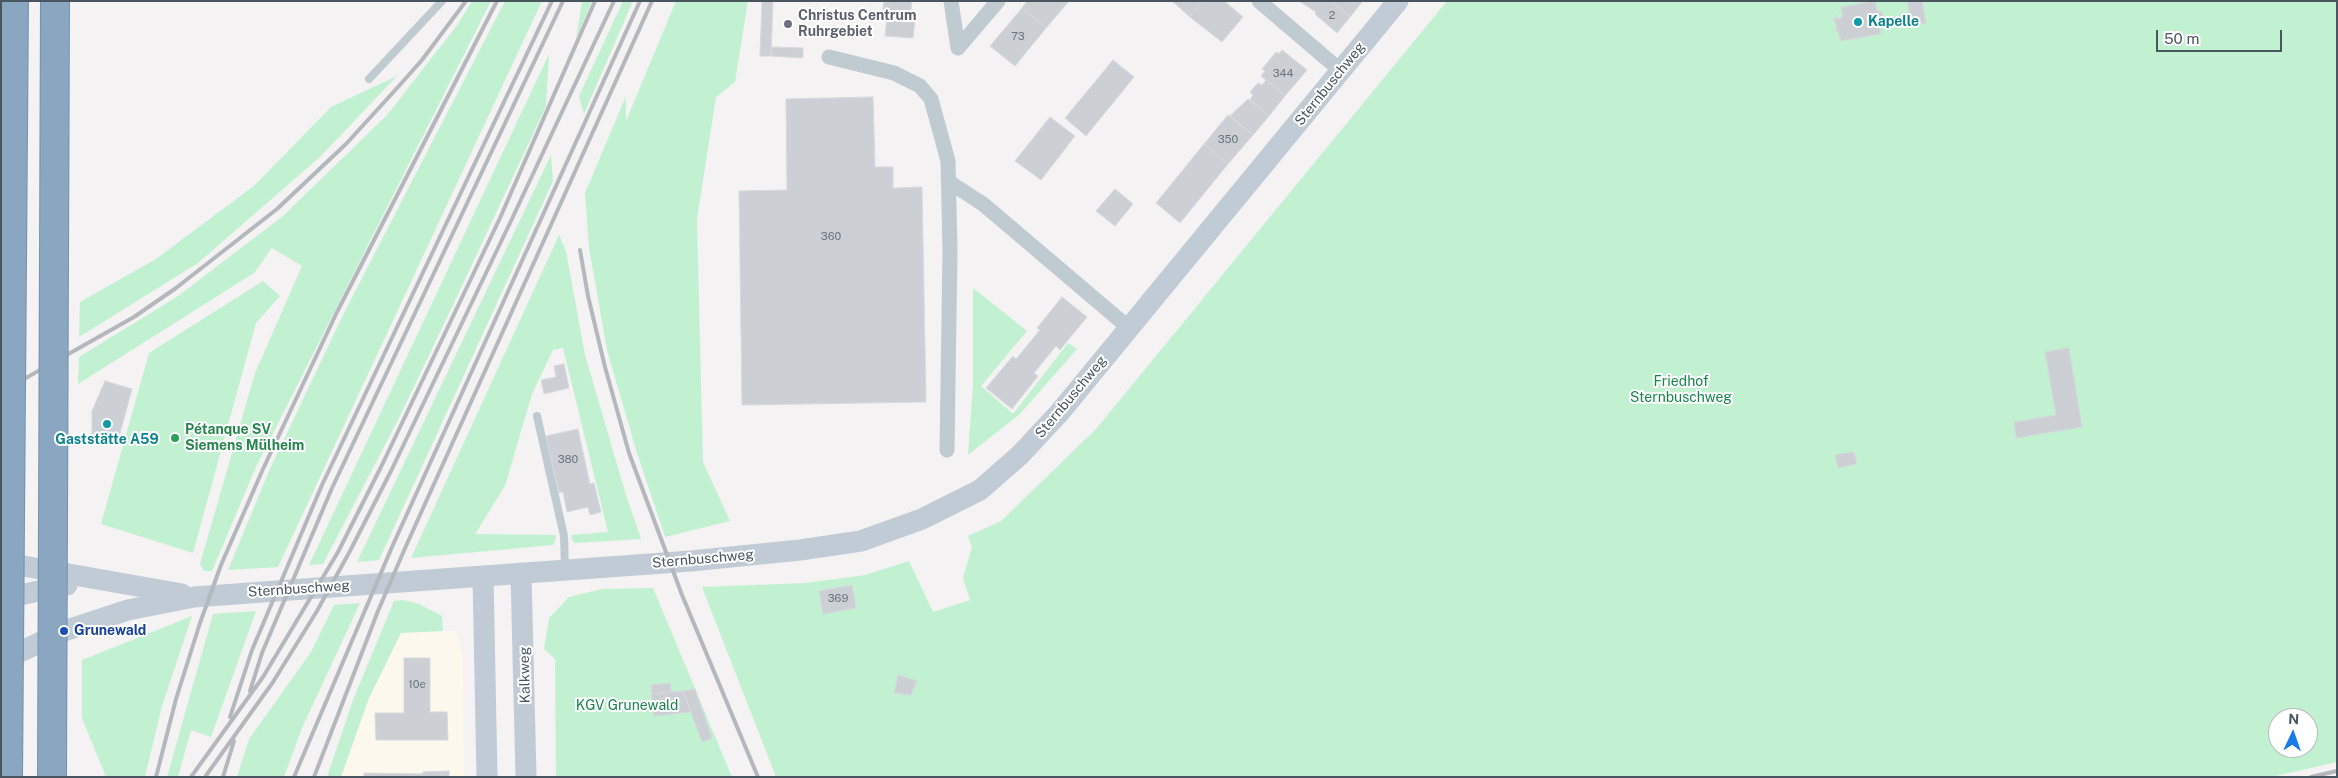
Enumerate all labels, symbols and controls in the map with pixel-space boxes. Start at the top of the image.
place label: Christus Centrum Ruhrgebiet [798,8,917,40]
house number: 2 [1329,9,1335,23]
place label: Kapelle [1868,14,1919,30]
marker: Kapelle [1852,16,1864,28]
marker: Christus Centrum Ruhrgebiet [782,18,794,30]
scale bar [2158,20,2284,52]
house number: 73 [1011,30,1025,44]
text: 50 m [2164,30,2199,47]
street label: Sternbuschweg [1291,39,1369,129]
house number: 344 [1273,67,1293,81]
house number: 350 [1218,133,1238,147]
house number: 360 [821,230,841,244]
street label: Sternbuschweg [1032,352,1110,442]
park label: Friedhof Sternbuschweg [1630,374,1732,407]
marker: Gaststätte A59 [101,418,113,430]
place label: Pétanque SV Siemens Mülheim [185,422,304,454]
place label: Gaststätte A59 [55,432,159,448]
marker: Pétanque SV Siemens Mülheim [169,432,181,444]
house number: 380 [558,453,578,467]
street label: Sternbuschweg [651,546,755,572]
street label: Sternbuschweg [247,577,351,601]
house number: 369 [828,592,848,606]
place label: Grunewald [74,623,146,639]
marker: Grunewald [58,625,70,637]
street label: Kalkweg [516,646,534,704]
house number: 10e [408,678,426,692]
park label: KGV Grunewald [576,698,678,714]
north arrow [2268,708,2318,758]
text: N [2288,711,2300,727]

